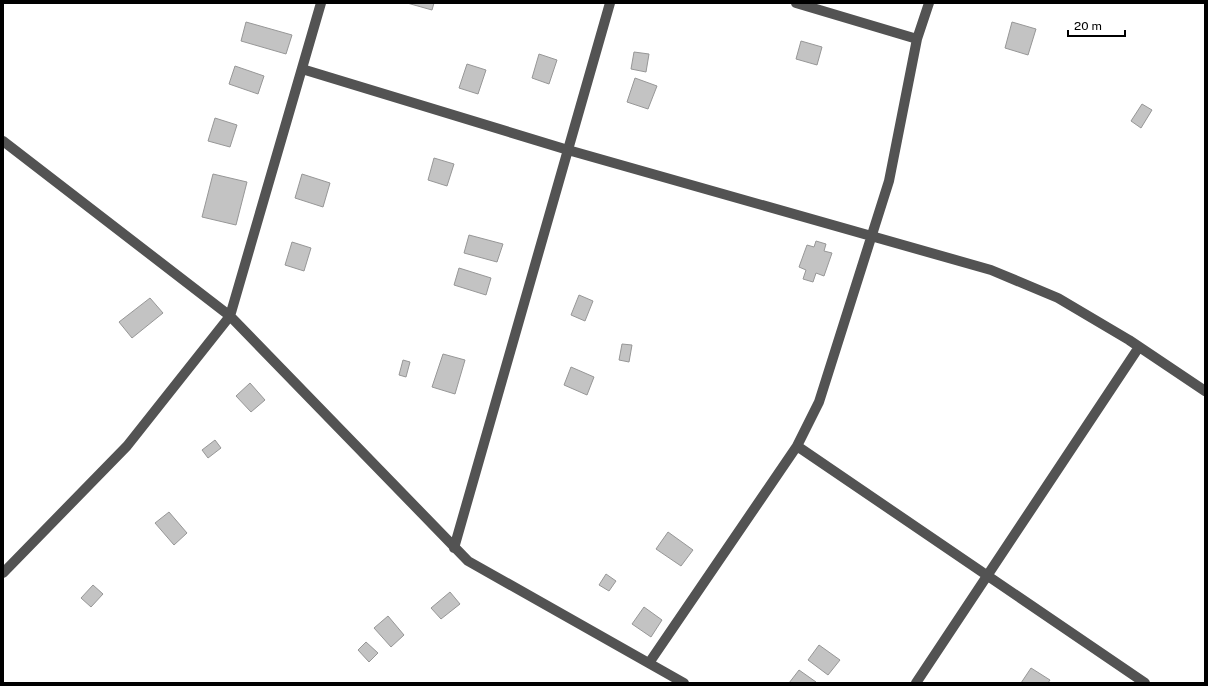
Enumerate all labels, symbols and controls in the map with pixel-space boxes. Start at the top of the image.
scale bar [1068,12,1125,38]
text: 20 m [1074,19,1102,33]

